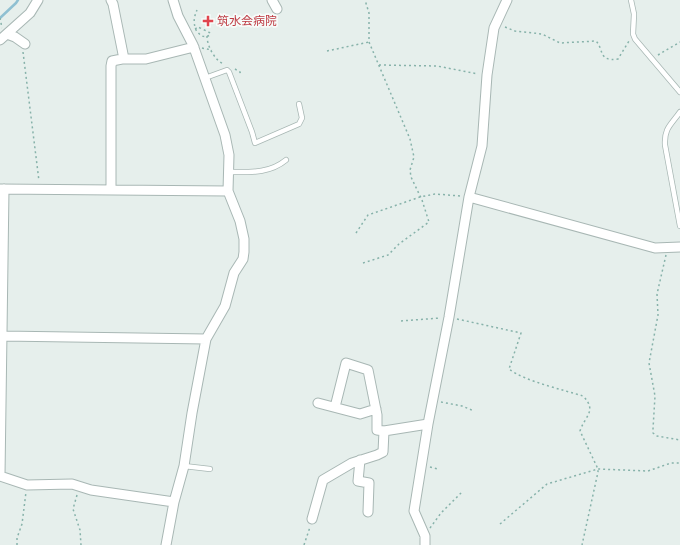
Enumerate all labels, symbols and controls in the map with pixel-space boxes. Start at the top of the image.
place label: 筑水会病院 [217,13,277,28]
marker: 筑水会病院 [202,15,214,27]

